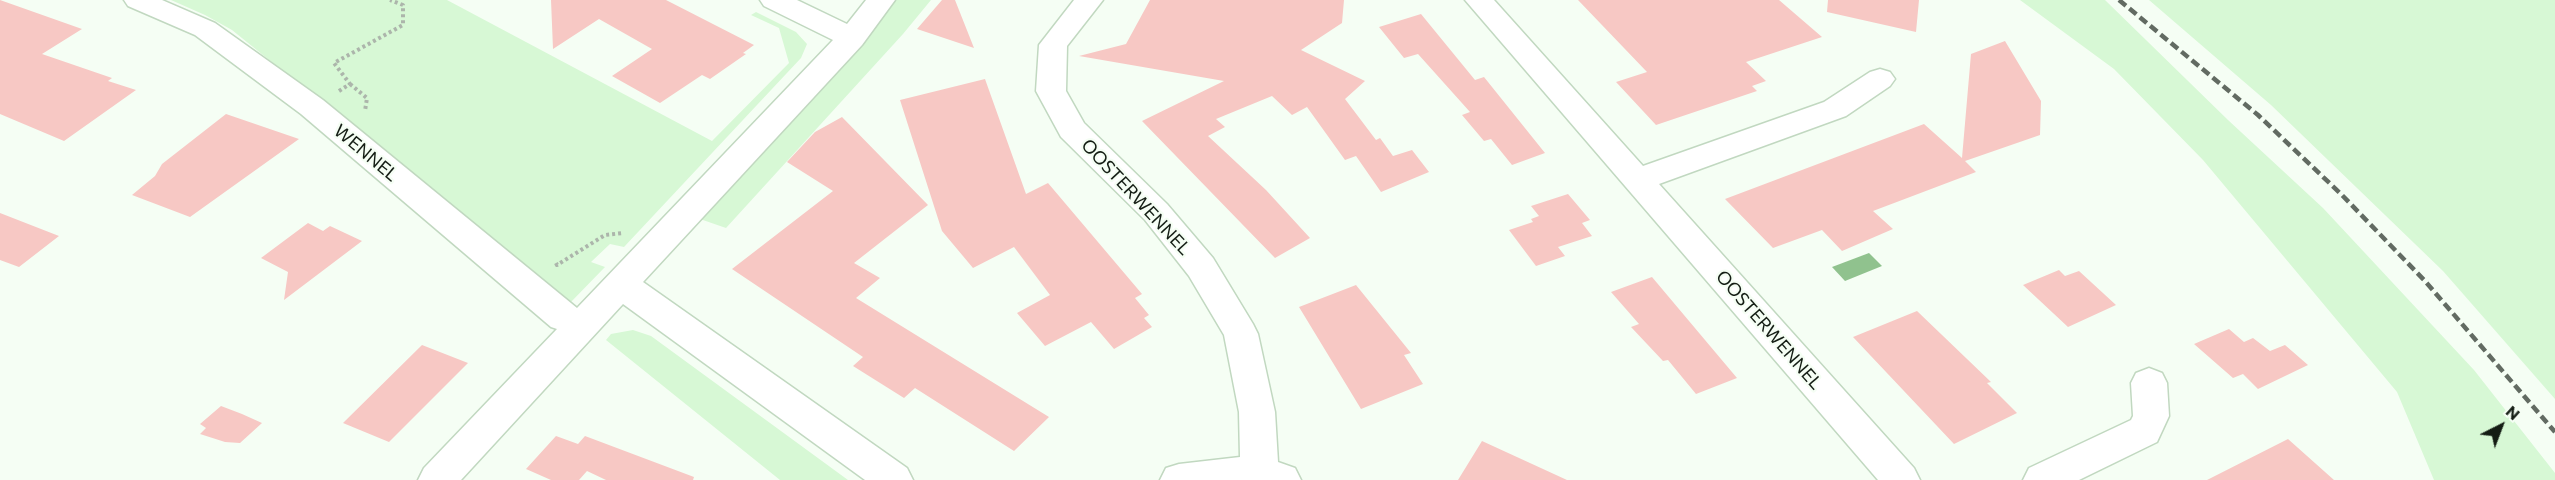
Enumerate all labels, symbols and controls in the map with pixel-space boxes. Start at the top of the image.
street label: WENNEL [329,120,403,186]
street label: OOSTERWENNEL [1077,134,1195,260]
street label: OOSTERWENNEL [1711,266,1827,394]
north arrow [2471,396,2531,456]
text: N [2503,401,2524,423]

